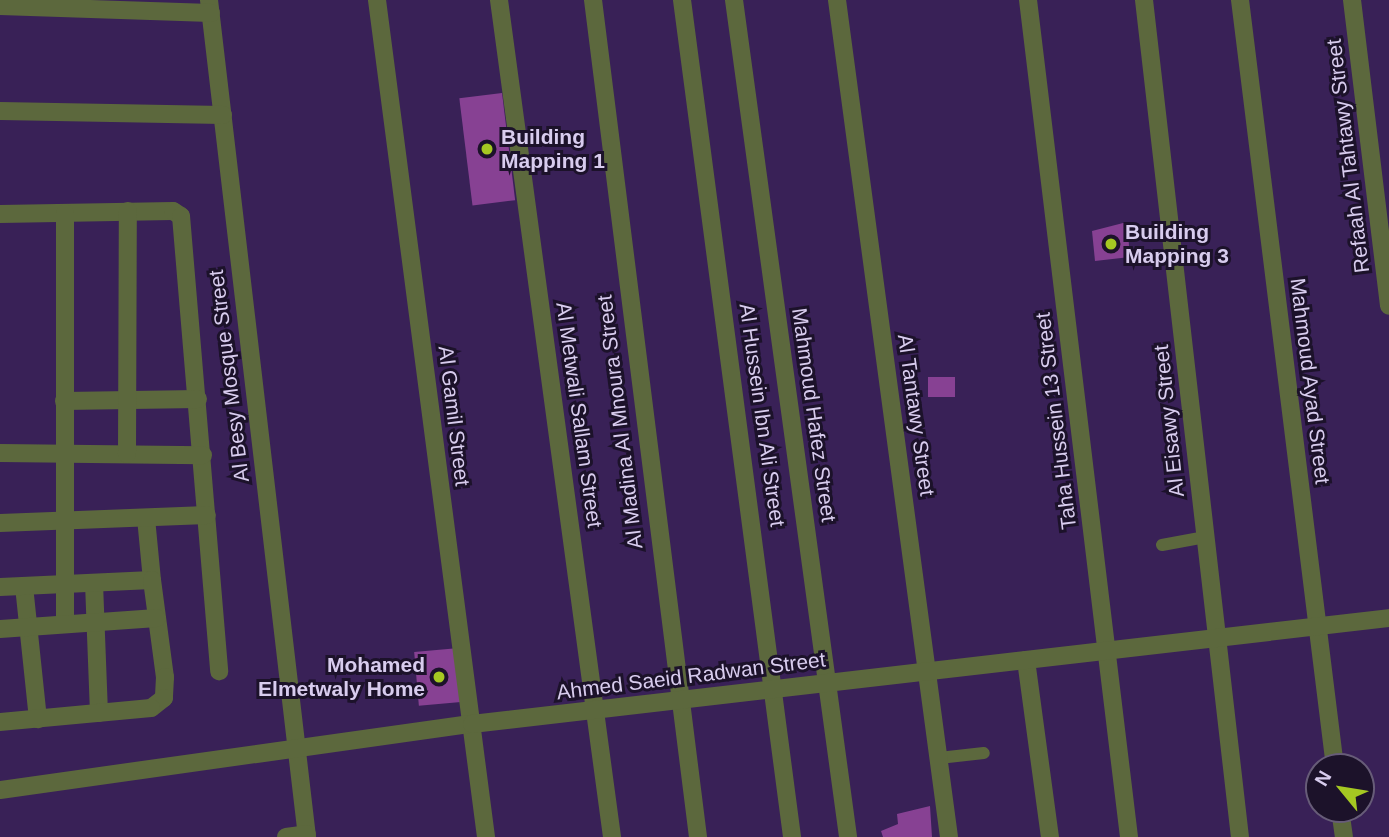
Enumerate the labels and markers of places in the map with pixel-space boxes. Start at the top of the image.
place label: Building Mapping 1 [501,124,605,174]
marker: Building Mapping 1 [479,141,495,157]
place label: Building Mapping 3 [1125,219,1229,269]
marker: Building Mapping 3 [1103,236,1119,252]
place label: Mohamed Elmetwaly Home [258,652,425,702]
marker: Mohamed Elmetwaly Home [431,669,447,685]

